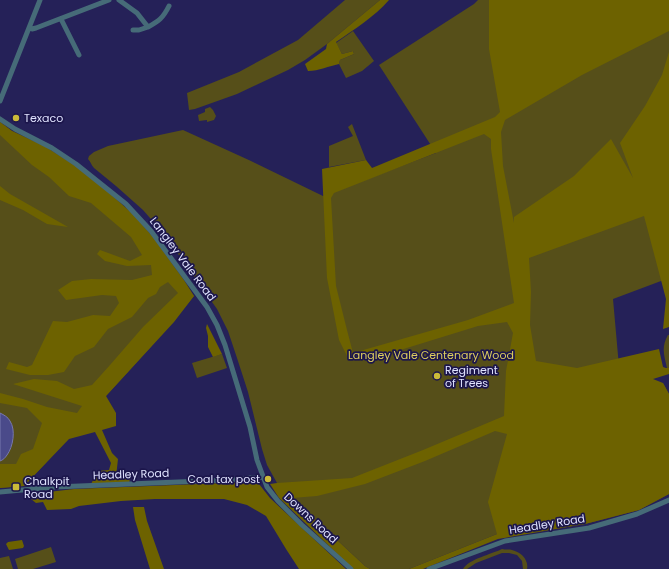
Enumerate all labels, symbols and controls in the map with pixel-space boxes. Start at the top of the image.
place label: Texaco [24,110,63,126]
marker: Texaco [11,113,21,123]
street label: Langley Vale Road [146,214,220,304]
park label: Langley Vale Centenary Wood [348,347,514,363]
place label: Regiment of Trees [445,362,498,391]
marker: Regiment of Trees [432,371,442,381]
street label: Headley Road [92,465,170,483]
place label: Coal tax post [188,471,260,487]
place label: Chalkpit Road [24,473,70,502]
marker: Coal tax post [263,474,273,484]
marker: Chalkpit Road [11,482,21,492]
street label: Downs Road [281,489,341,547]
street label: Headley Road [508,510,586,538]

